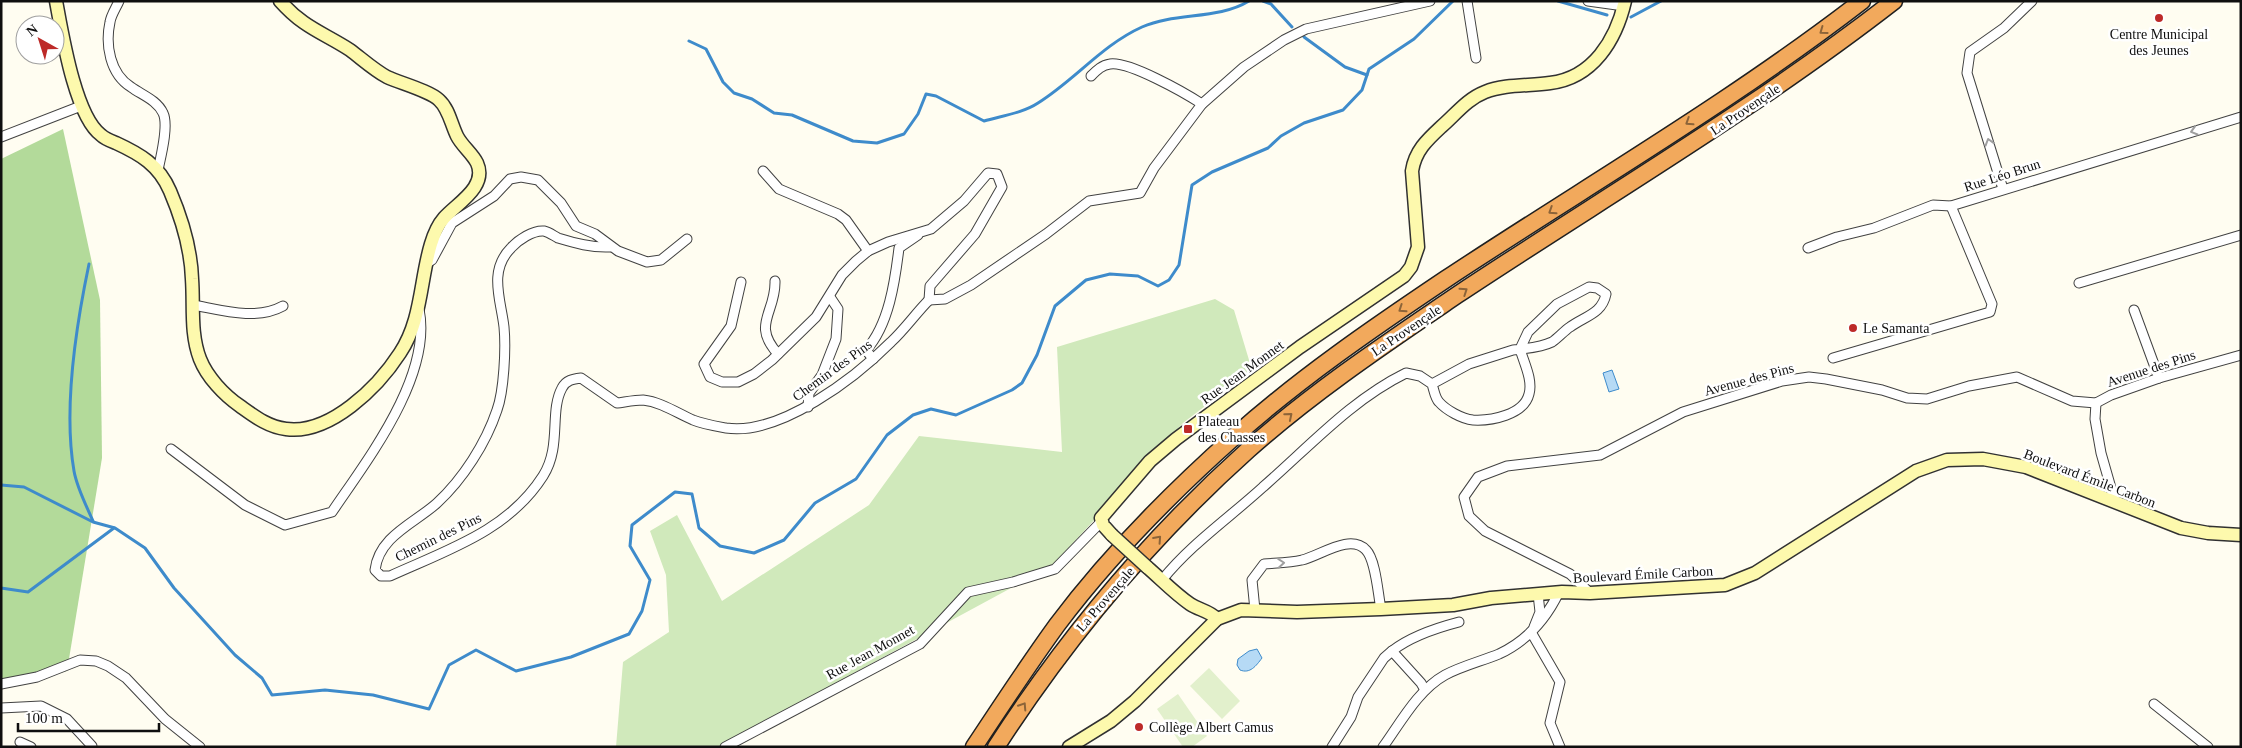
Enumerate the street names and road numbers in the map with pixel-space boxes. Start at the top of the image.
street label: La Provençale [1708,81,1783,138]
street label: Rue Léo Brun [1962,156,2042,195]
street label: La Provençale [1369,302,1444,359]
street label: Chemin des Pins [790,337,875,404]
street label: Rue Jean Monnet [1198,337,1286,407]
street label: Avenue des Pins [2105,347,2197,390]
street label: Avenue des Pins [1703,360,1796,399]
street label: Boulevard Émile Carbon [2022,445,2158,511]
street label: Chemin des Pins [393,510,484,565]
street label: Boulevard Émile Carbon [1573,562,1713,586]
street label: La Provençale [1073,564,1137,635]
street label: Rue Jean Monnet [824,622,917,683]

